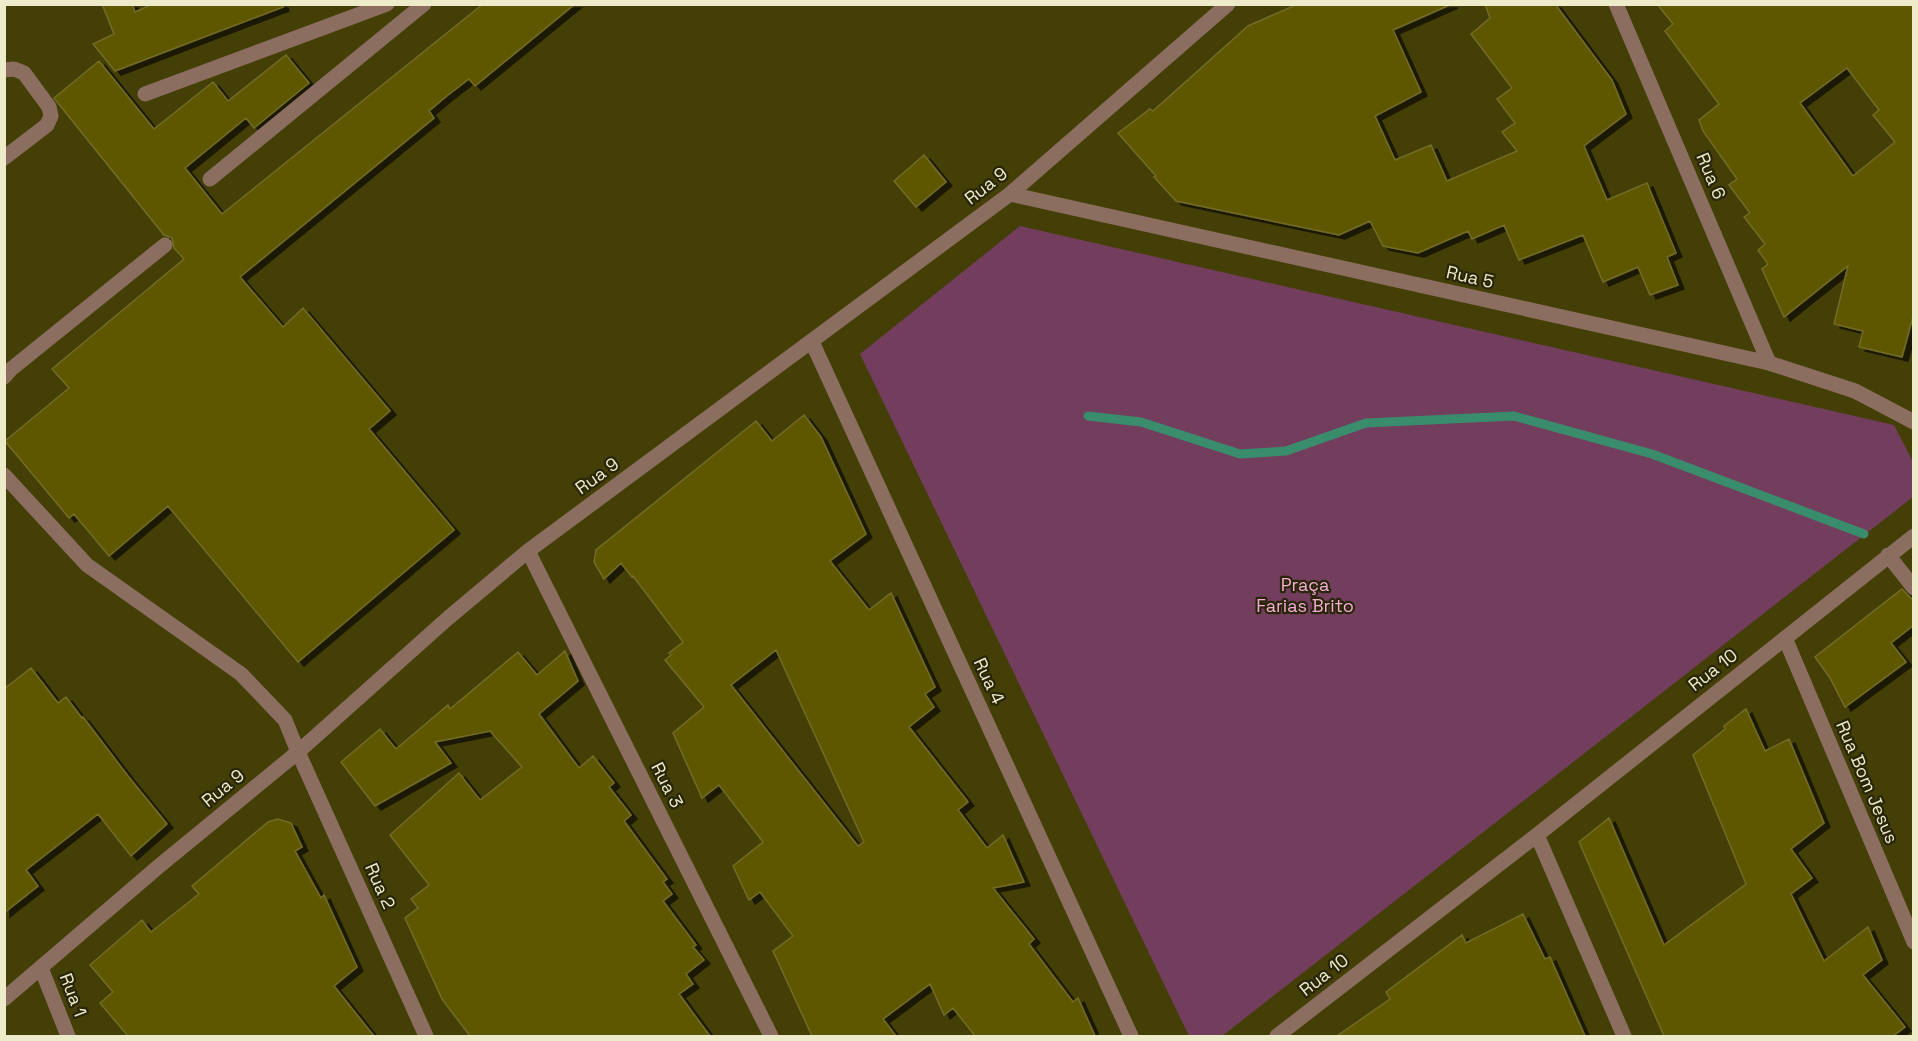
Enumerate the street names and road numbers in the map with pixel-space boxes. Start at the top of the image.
street label: Rua 6 [1691,149,1731,203]
street label: Rua 9 [960,162,1012,210]
street label: Rua 5 [1444,260,1496,293]
street label: Rua 9 [570,452,623,499]
street label: Rua 10 [1683,643,1742,696]
street label: Rua 4 [969,654,1010,708]
street label: Rua Bom Jesus [1831,717,1904,847]
street label: Rua 3 [646,758,689,811]
street label: Rua 9 [197,763,249,812]
street label: Rua 2 [360,859,401,912]
street label: Rua 10 [1294,948,1353,1001]
street label: Rua 1 [55,970,92,1020]

